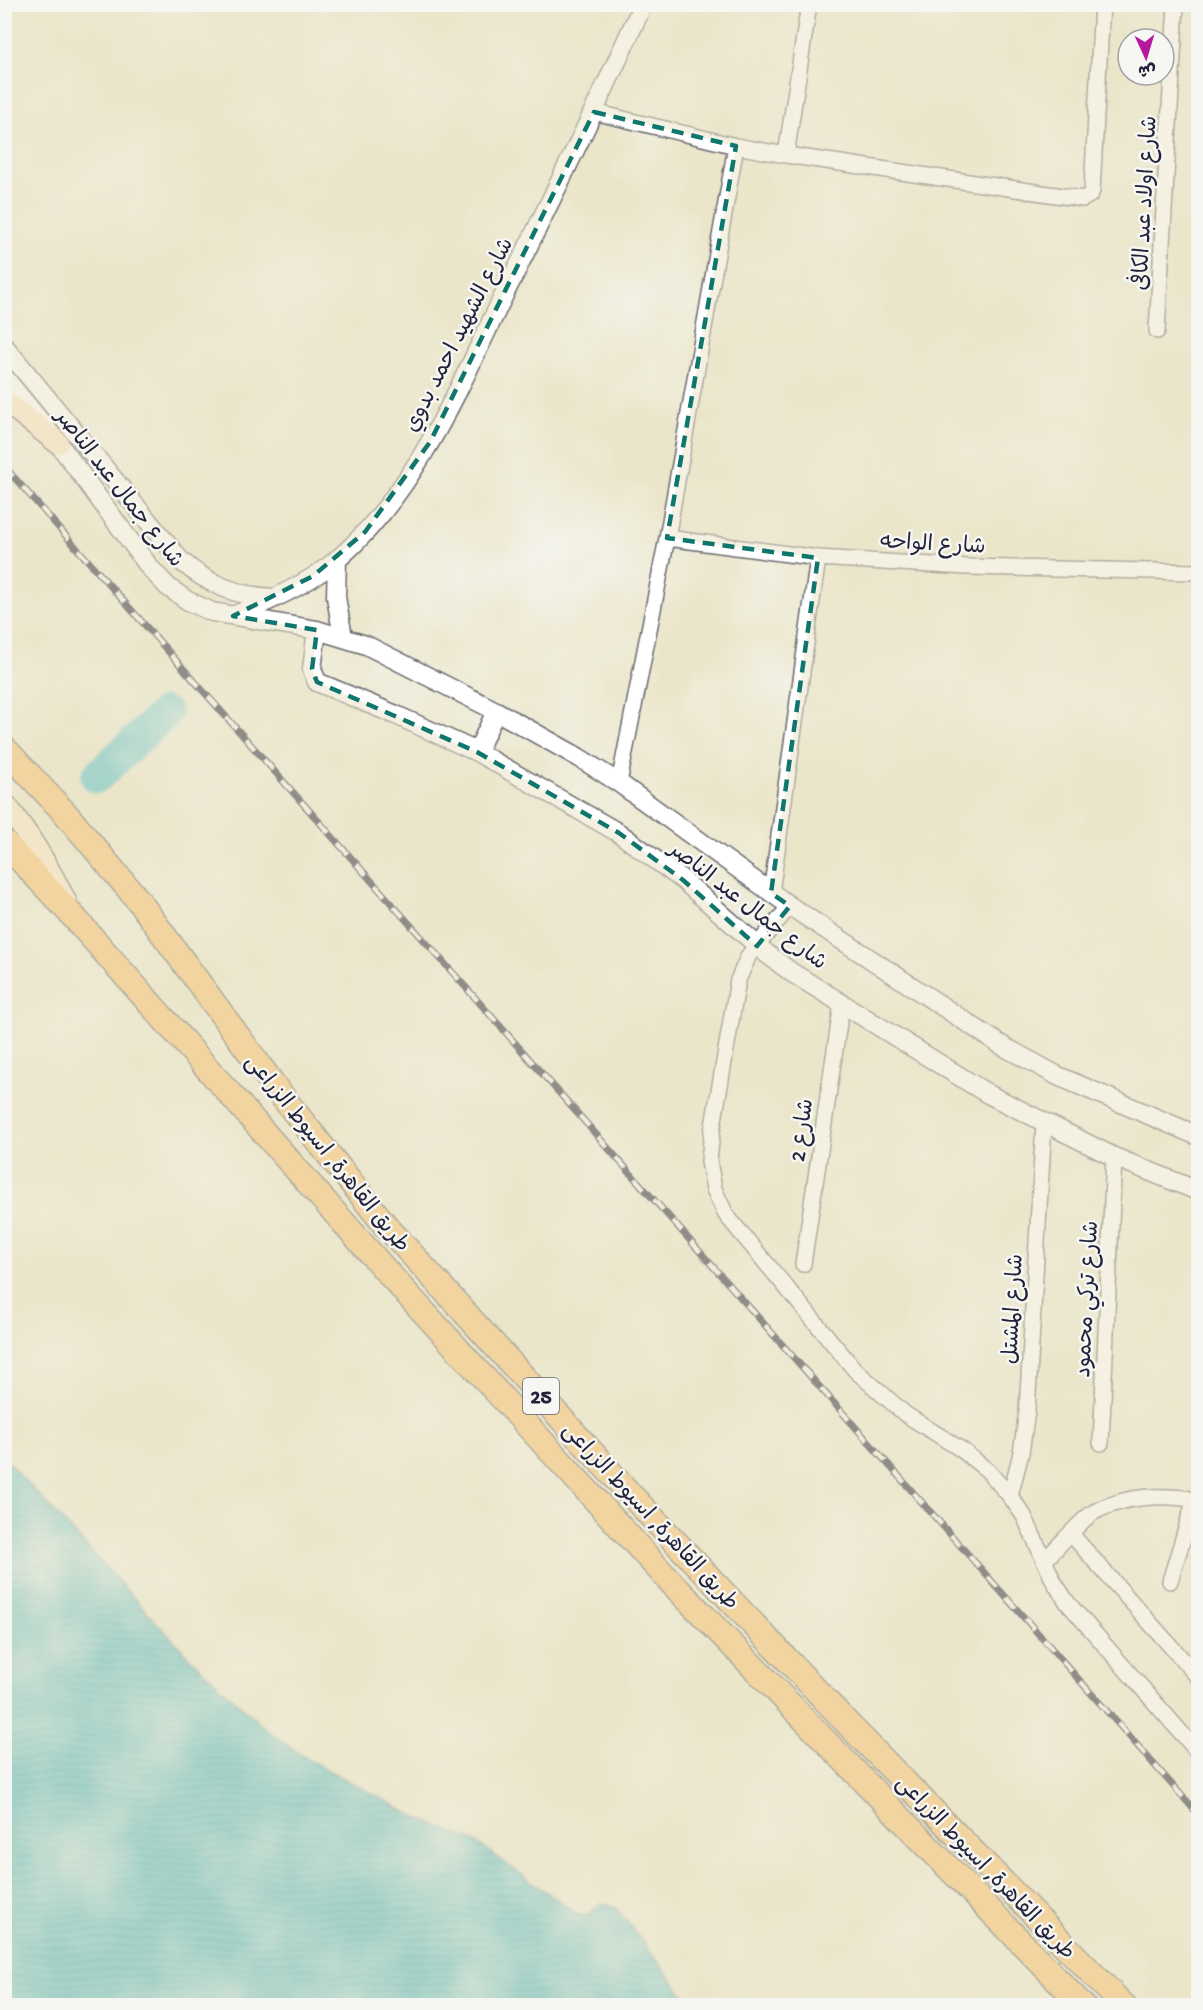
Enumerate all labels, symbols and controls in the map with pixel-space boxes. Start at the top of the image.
north arrow [1116,27,1176,87]
text: ش [1137,58,1156,79]
street label: شارع اولاد عبد الكافى [1124,115,1165,291]
street label: شارع الشهيد احمد بدوي [400,234,521,437]
street label: شارع جمال عبد الناصر [47,404,188,574]
street label: شارع الواحه [879,530,986,562]
street label: شارع جمال عبد الناصر [661,836,831,977]
street label: طريق القاهرة, اسيوط الزراعى [238,1050,414,1259]
street label: شارع 2 [787,1097,821,1164]
street label: شارع تركي محمود [1072,1220,1109,1378]
street label: شارع المشتل [999,1253,1031,1365]
road number: 25 [523,1378,559,1414]
street label: طريق القاهرة, اسيوط الزراعى [555,1418,743,1617]
street label: طريق القاهرة, اسيوط الزراعى [889,1771,1079,1967]

